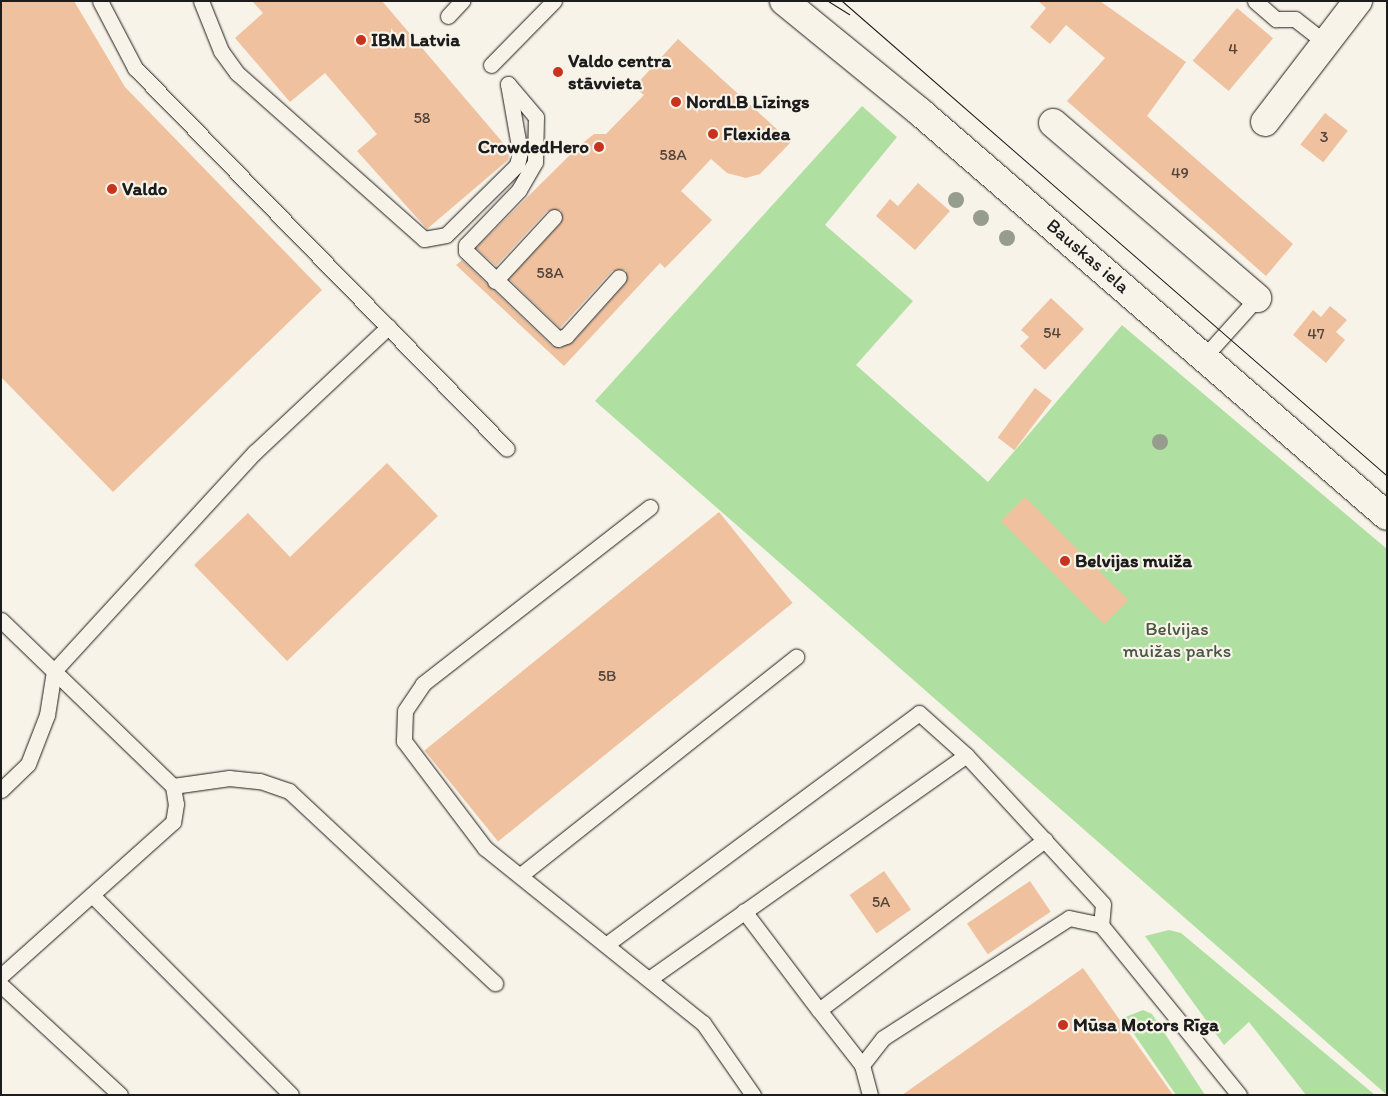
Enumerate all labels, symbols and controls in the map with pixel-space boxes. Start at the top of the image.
place label: IBM Latvia [371,29,460,51]
marker: IBM Latvia [355,34,367,46]
house number: 4 [1228,39,1238,59]
place label: Valdo centra stāvvieta [568,50,670,94]
marker: Valdo centra stāvvieta [552,66,564,78]
place label: NordLB Līzings [686,91,809,113]
marker: NordLB Līzings [670,96,682,108]
house number: 58 [413,108,431,128]
place label: Flexidea [723,123,790,145]
house number: 3 [1320,127,1328,147]
marker: Flexidea [707,128,719,140]
place label: CrowdedHero [478,136,589,158]
marker: CrowdedHero [593,141,605,153]
house number: 58A [659,145,687,165]
house number: 49 [1171,163,1189,183]
place label: Valdo [122,178,168,200]
marker: Valdo [106,183,118,195]
street label: Bauskas iela [1042,214,1134,298]
house number: 58A [536,263,564,283]
house number: 54 [1043,323,1061,343]
house number: 47 [1307,324,1325,344]
place label: Belvijas muiža [1075,550,1193,572]
marker: Belvijas muiža [1059,555,1071,567]
park label: Belvijas muižas parks [1123,618,1231,662]
house number: 5B [598,666,616,686]
house number: 5A [872,892,890,912]
place label: Mūsa Motors Rīga [1073,1014,1218,1036]
marker: Mūsa Motors Rīga [1057,1019,1069,1031]

